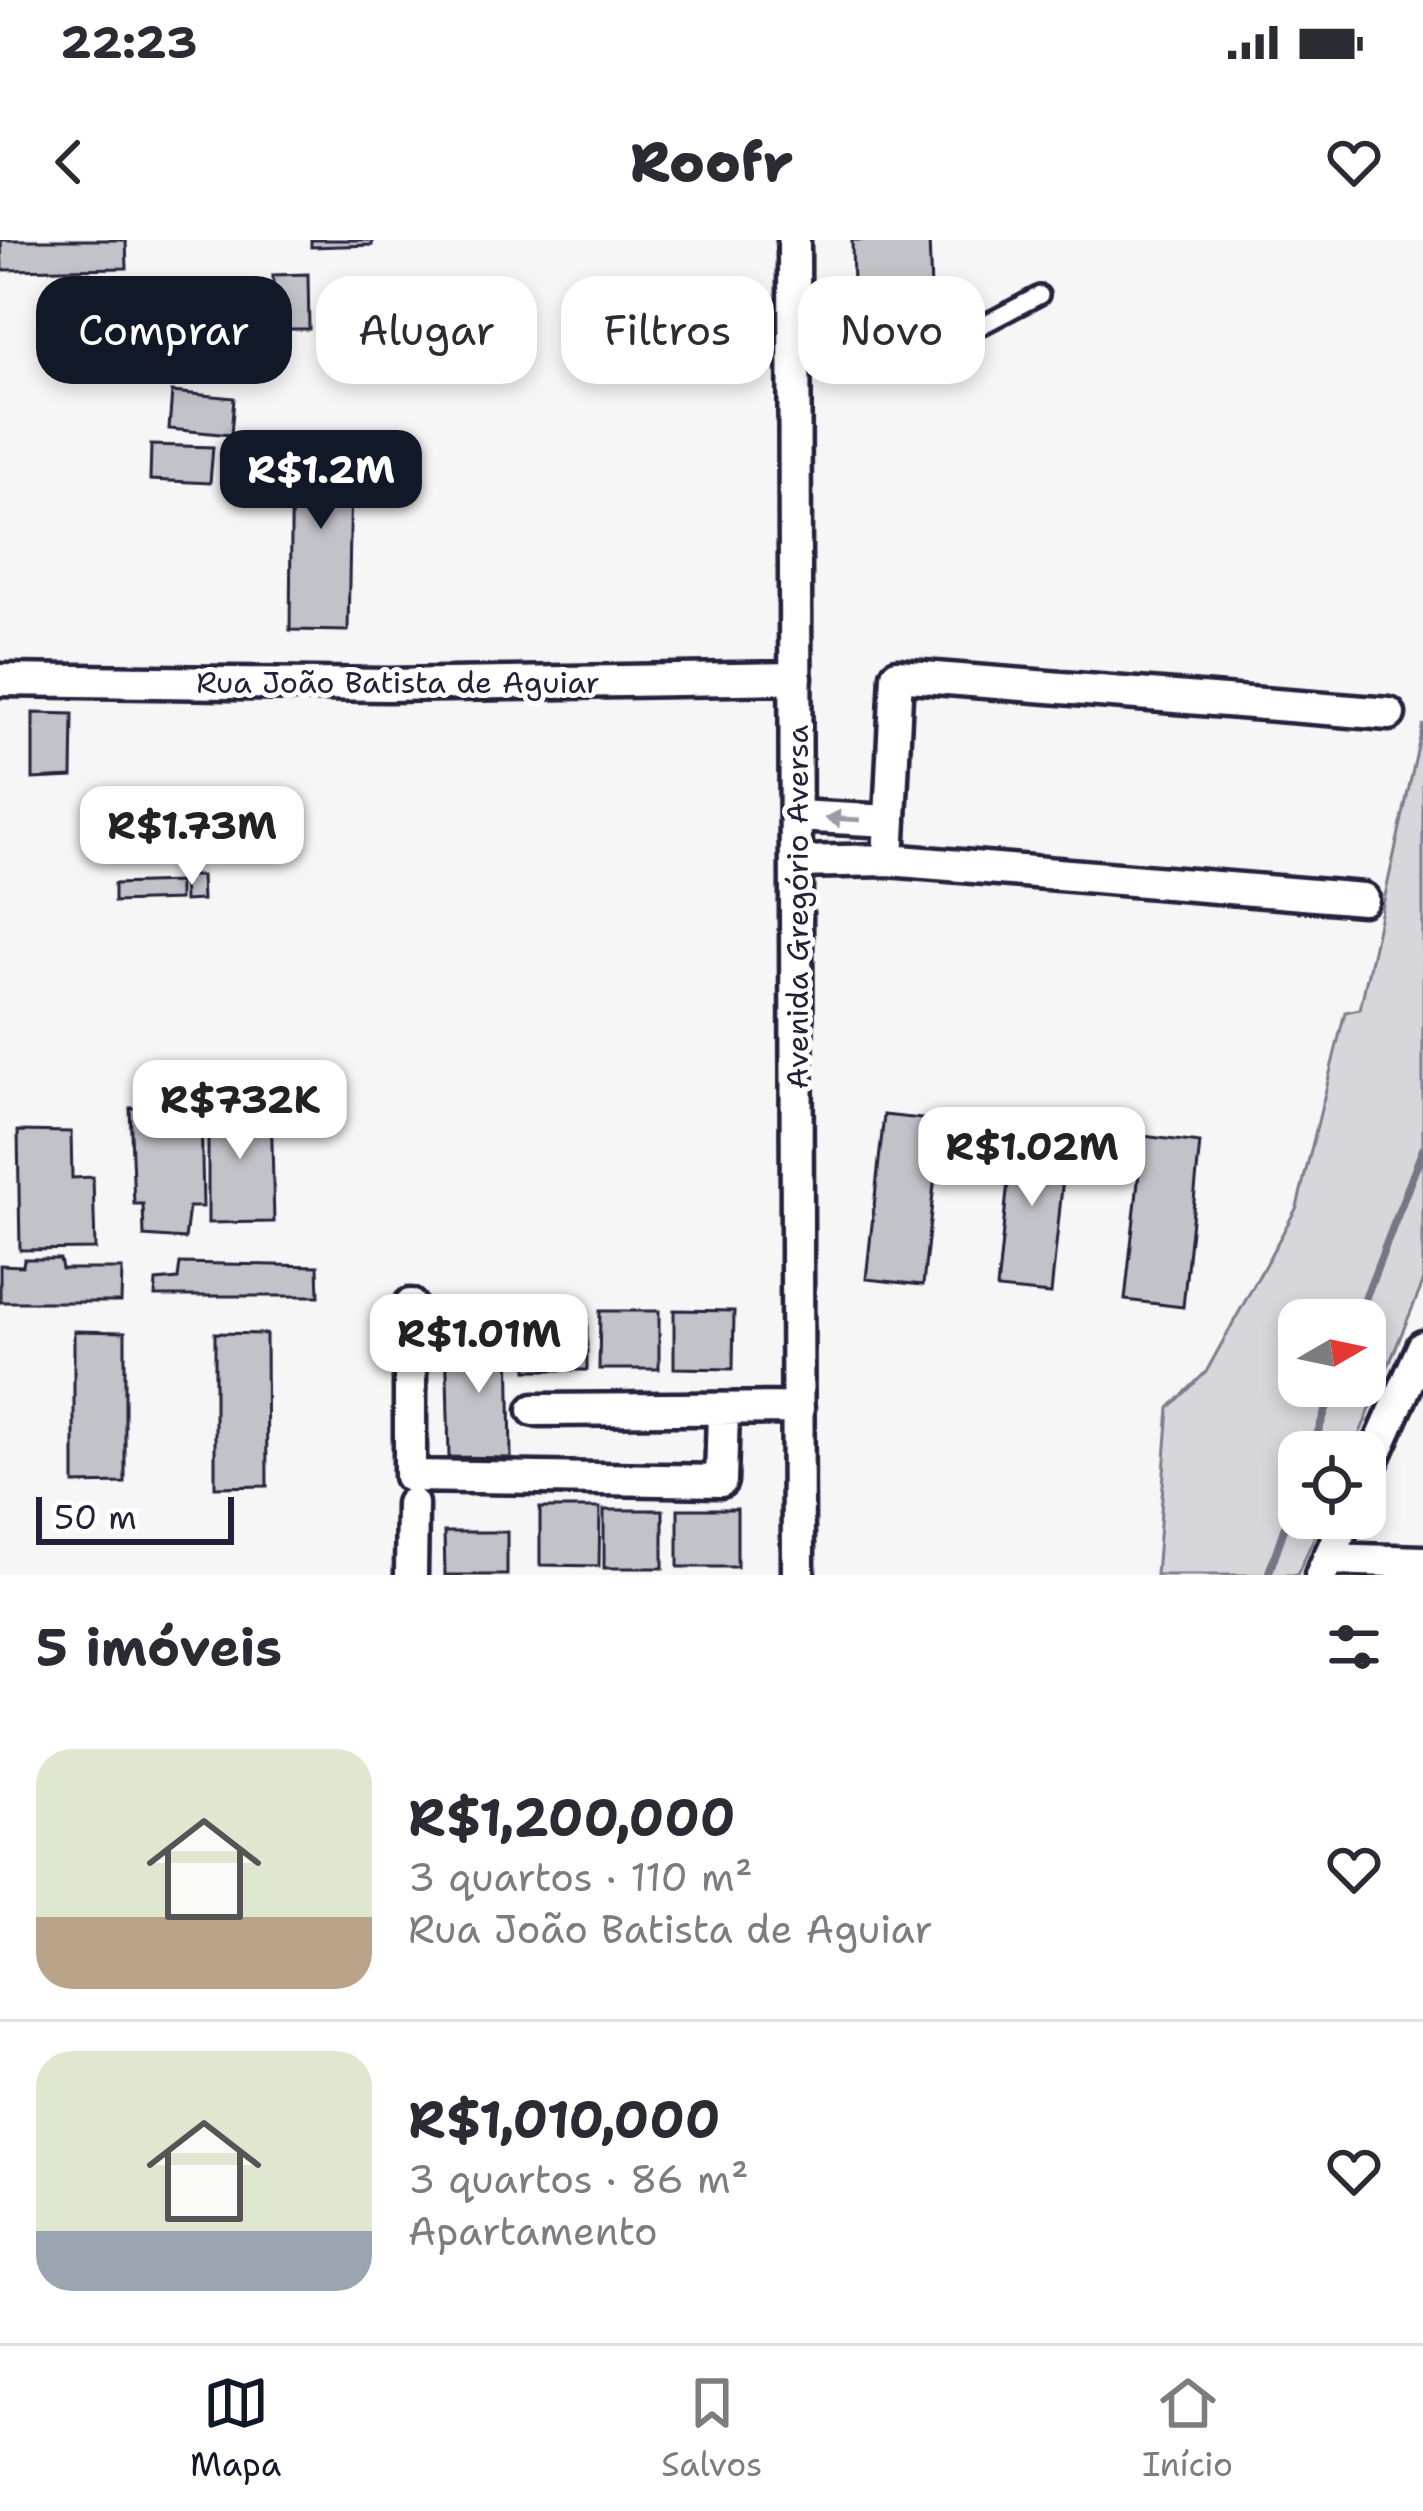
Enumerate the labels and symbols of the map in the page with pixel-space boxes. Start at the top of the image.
pin: R$1.2M [223,430,419,532]
street label: Rua João Batista de Aguiar [196,662,600,703]
street label: Avenida Gregório Aversa [777,724,818,1089]
pin: R$1.73M [81,786,303,888]
one-way arrow [823,809,861,828]
pin: R$732K [142,1060,338,1162]
pin: R$1.02M [921,1107,1143,1209]
pin: R$1.01M [368,1294,590,1396]
north arrow [1278,1299,1386,1407]
scale bar [36,1491,234,1544]

